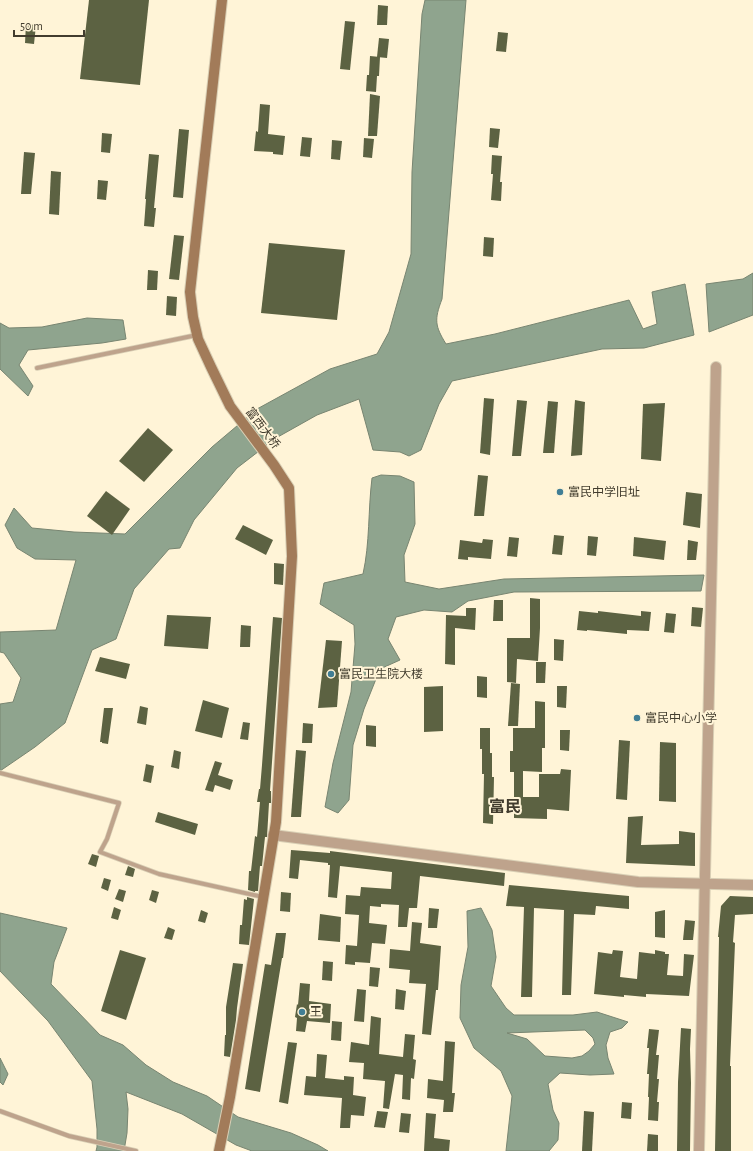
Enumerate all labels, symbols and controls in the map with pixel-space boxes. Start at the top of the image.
scale bar [14,12,84,38]
text: 50 m [20,20,43,32]
street label: 富西大桥 [244,405,283,451]
place label: 富民中学旧址 [568,485,640,498]
marker: 富民中学旧址 [555,487,565,497]
place label: 富民卫生院大楼 [339,667,423,680]
marker: 富民卫生院大楼 [326,669,336,679]
place label: 富民中心小学 [645,711,717,724]
marker: 富民中心小学 [632,713,642,723]
district label: 富民 [489,798,521,815]
place label: 王 [310,1006,322,1018]
marker: 王 [297,1007,307,1017]

